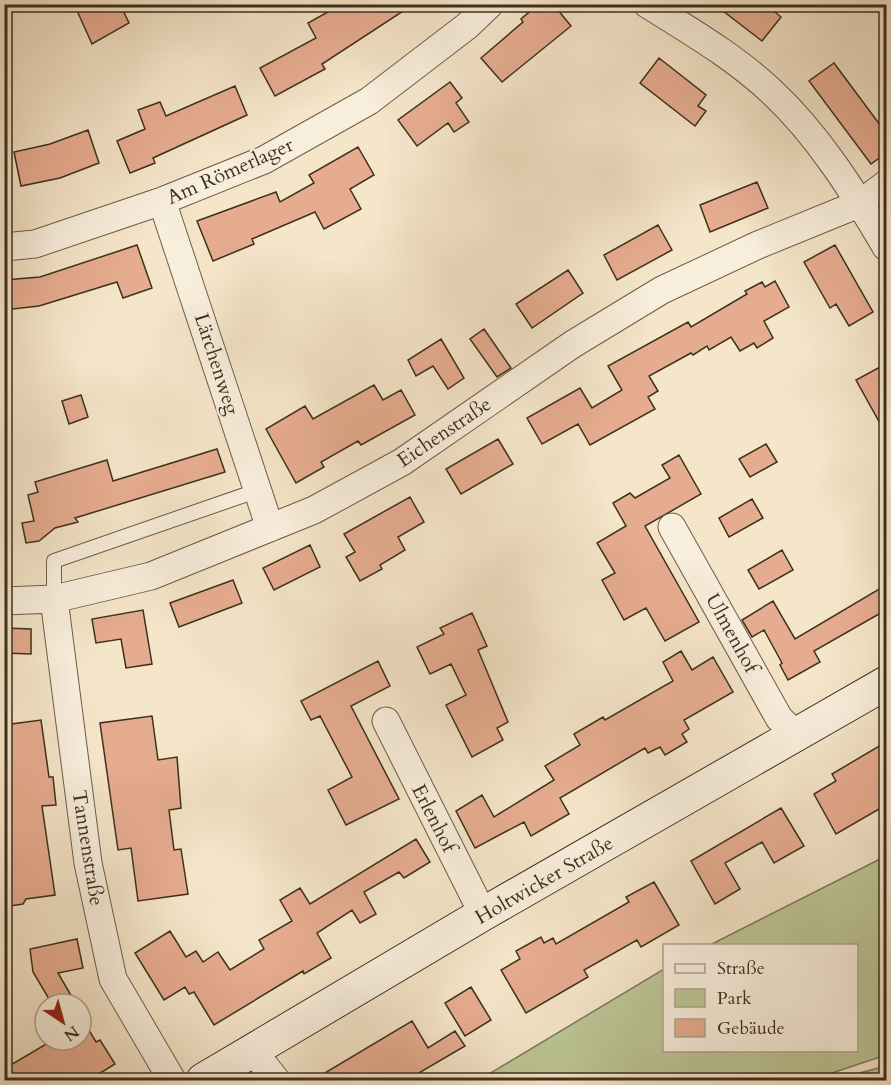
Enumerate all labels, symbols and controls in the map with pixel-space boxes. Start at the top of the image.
street label: Am Römerlager [162,131,298,211]
street label: Lärchenweg [188,310,246,419]
street label: Eichenstraße [391,390,497,474]
street label: Ulmenhof [699,589,766,680]
street label: Erlenhof [405,779,464,859]
street label: Tannenstraße [66,788,110,908]
street label: Holtwicker Straße [470,829,618,931]
legend [663,944,858,1052]
text: Straße [717,956,765,981]
text: Park [717,986,752,1011]
north arrow [33,992,93,1052]
text: Gebäude [717,1016,785,1041]
text: N [59,1020,83,1046]

